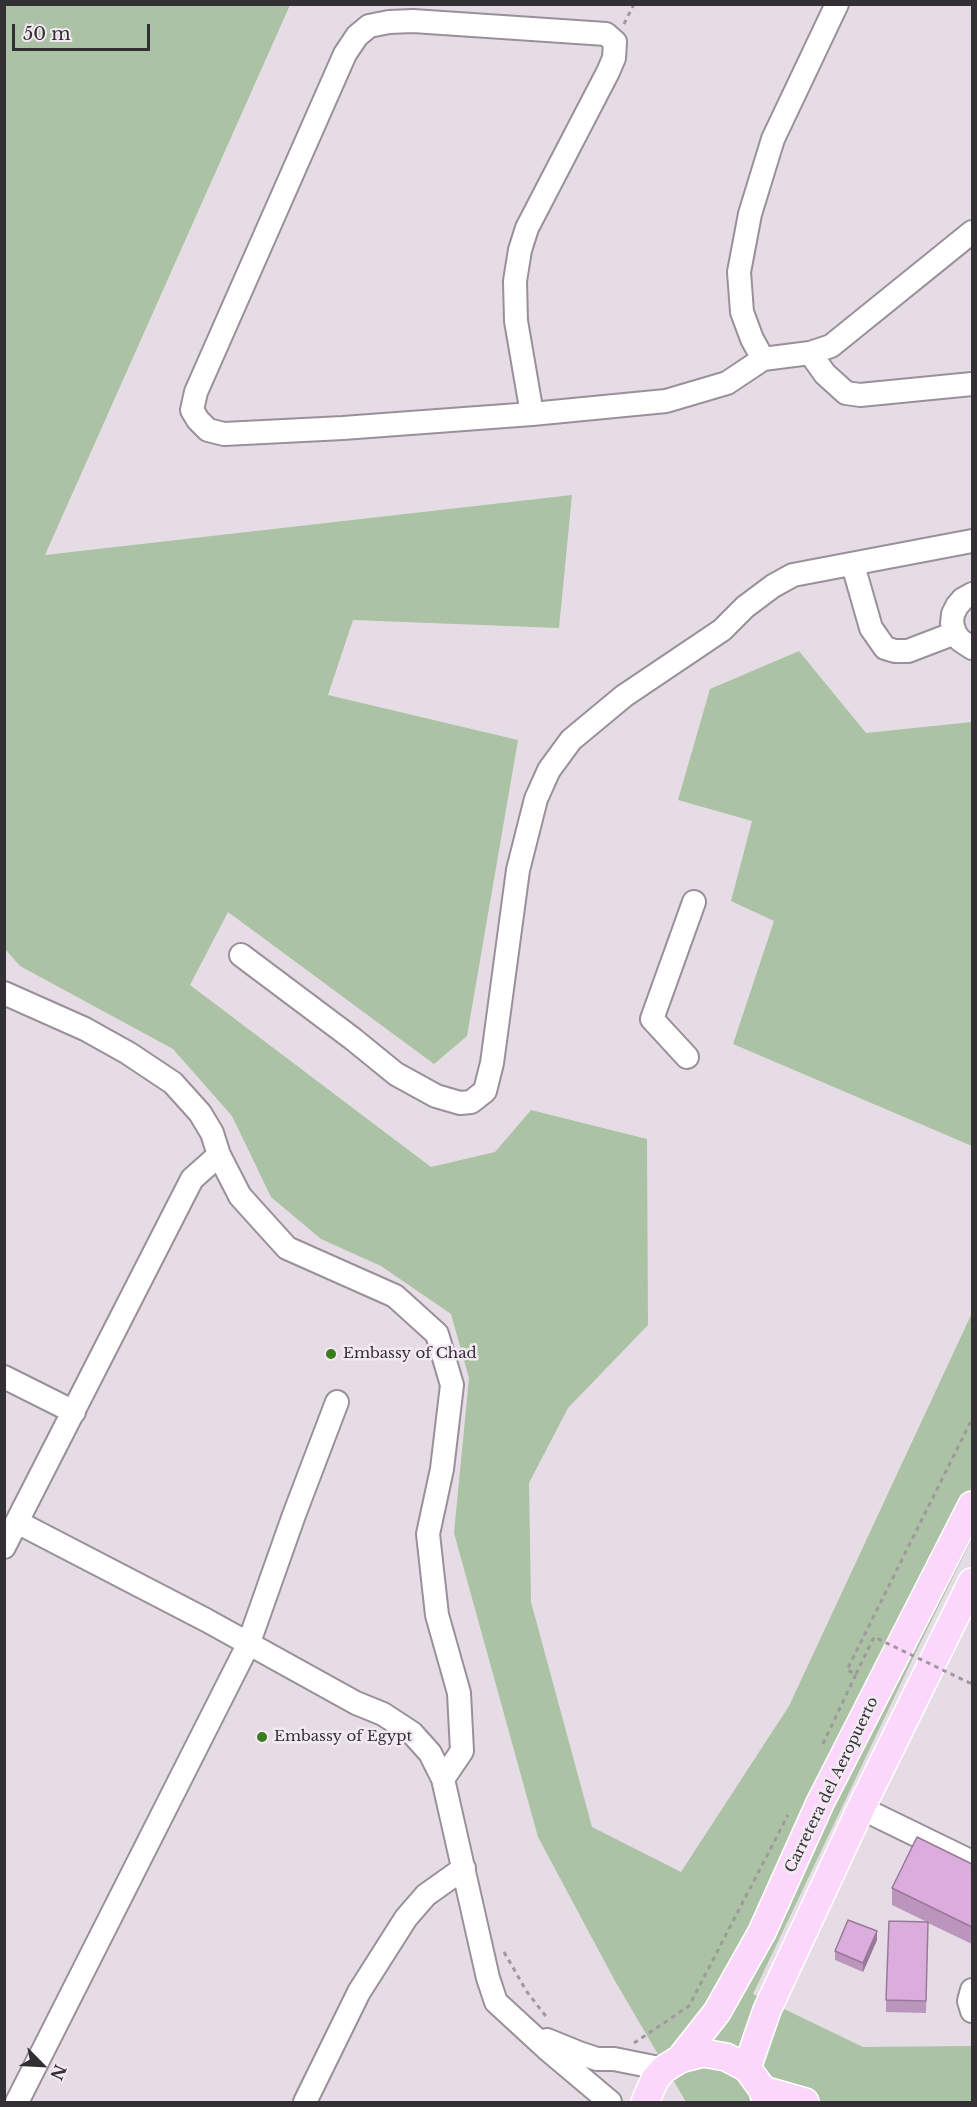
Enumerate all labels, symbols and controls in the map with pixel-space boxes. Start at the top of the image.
scale bar [15,12,153,50]
text: 50 m [23,23,71,45]
place label: Embassy of Chad [343,1345,477,1363]
marker: Embassy of Chad [324,1347,338,1361]
street label: Carretera del Aeropuerto [782,1694,882,1876]
place label: Embassy of Egypt [274,1728,412,1746]
marker: Embassy of Egypt [255,1730,269,1744]
north arrow [12,2035,72,2095]
text: N [46,2061,71,2083]

